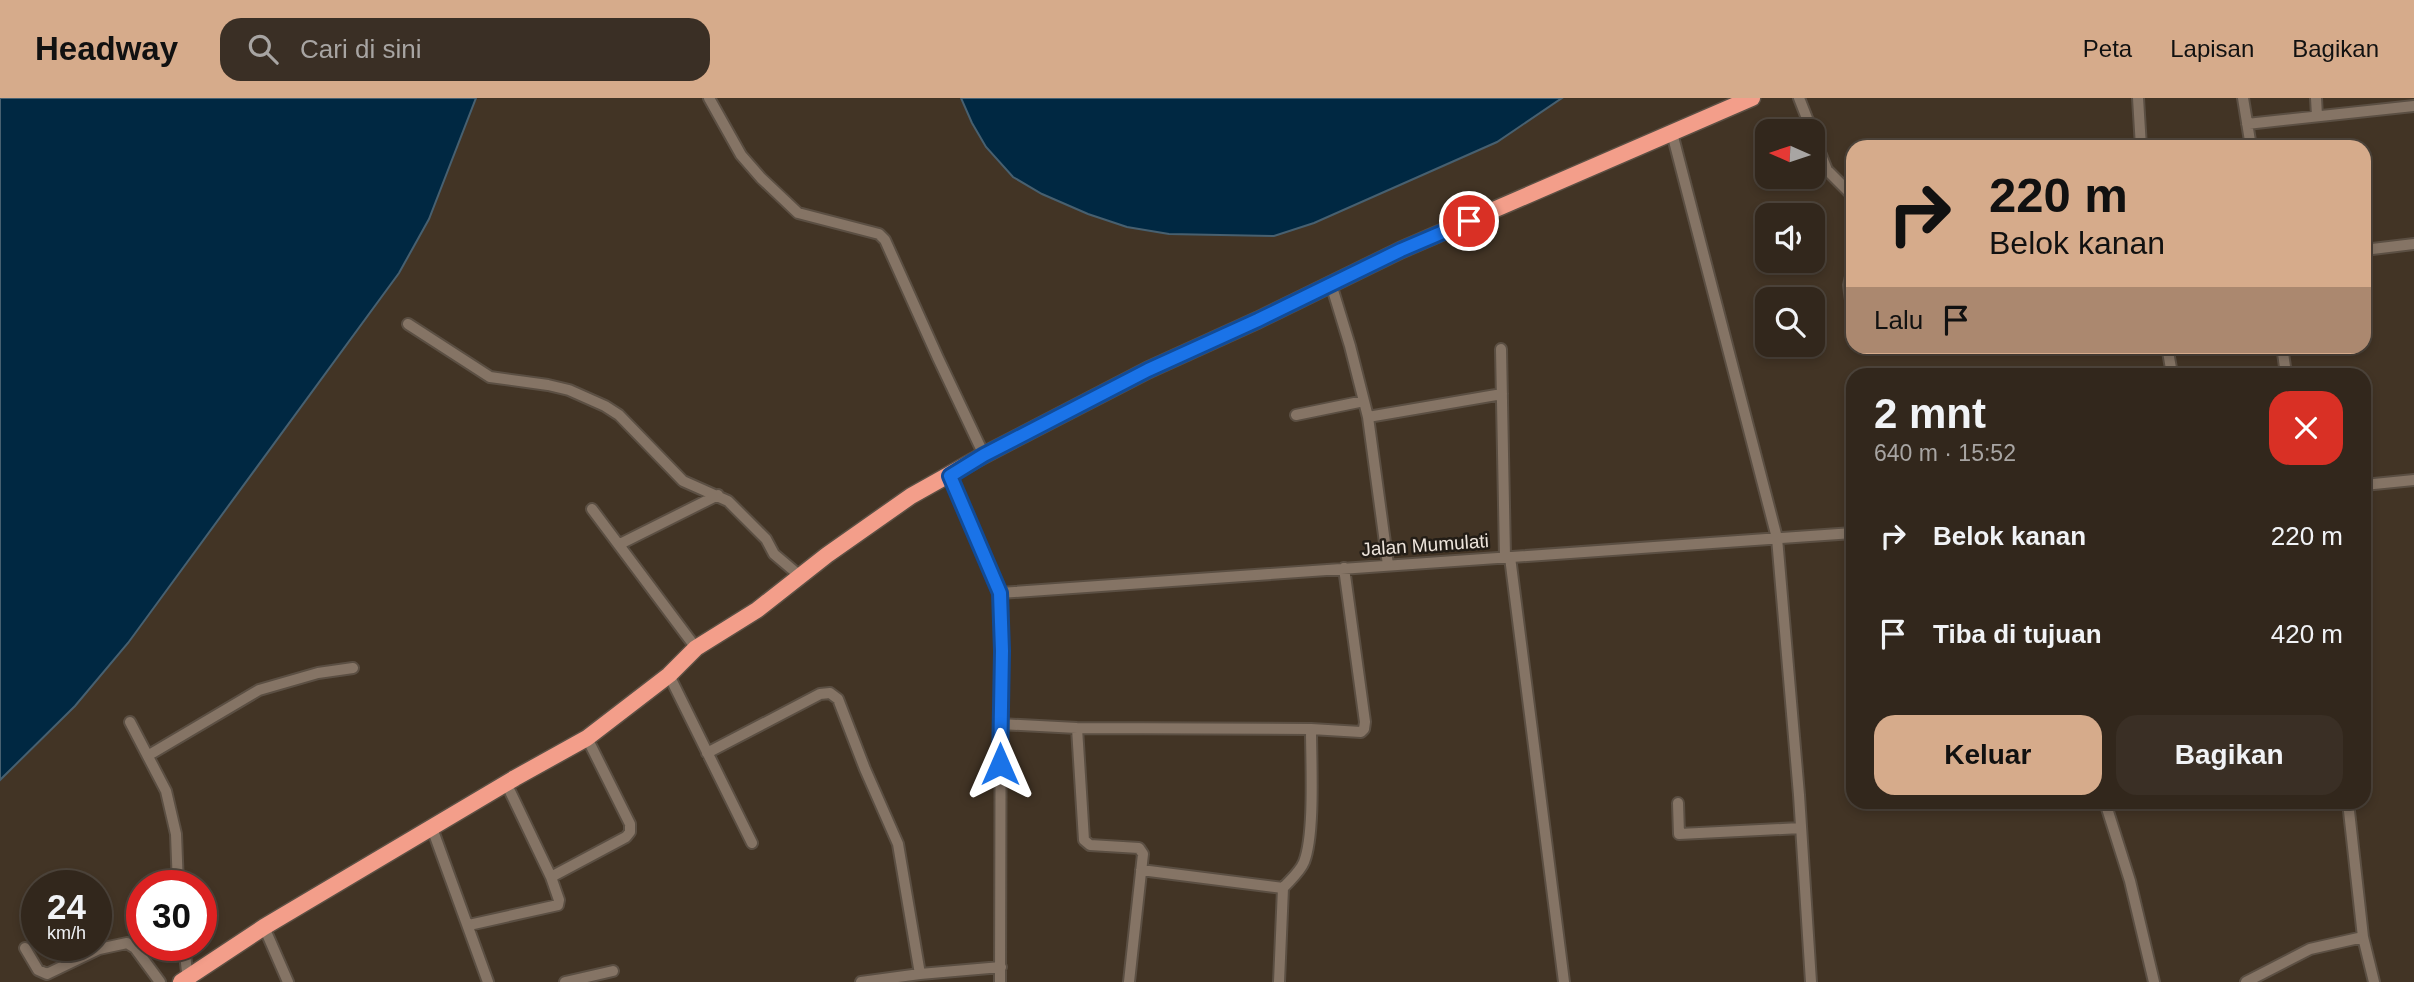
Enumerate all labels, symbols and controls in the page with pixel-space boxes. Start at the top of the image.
search box [220,18,710,81]
text: Headway [35,30,178,67]
icon: search [244,30,282,68]
text: Cari di sini [300,34,421,64]
text: Peta [2083,35,2132,62]
text: Lapisan [2170,35,2254,62]
text: Bagikan [2292,35,2379,62]
north arrow [1755,119,1825,189]
map controls [1755,119,1825,357]
icon: right [1874,168,1965,259]
text: 220 m [1989,168,2128,222]
pin [1439,191,1499,251]
icon: arrive [1450,202,1488,240]
button: sound [1755,203,1825,273]
text: Belok kanan [1989,225,2165,261]
button: search [1755,287,1825,357]
icon: arrive [1937,301,1975,339]
text: Lalu [1874,305,1923,335]
text: 2 mnt [1874,390,1986,437]
button: close [2269,391,2343,465]
text: 640 m · 15:52 [1874,440,2016,466]
icon: right [1874,517,1912,555]
text: Belok kanan [1933,521,2086,551]
text: 220 m [2271,521,2343,551]
street label: Jalan Mumulati [1361,530,1489,560]
icon: arrive [1874,615,1912,653]
text: Tiba di tujuan [1933,619,2102,649]
text: 420 m [2271,619,2343,649]
button: Keluar [1874,715,2102,795]
button: Bagikan [2116,715,2343,795]
position arrow [963,727,1037,801]
speed limit sign: 30 [126,870,217,961]
text: 24 [47,887,86,926]
text: km/h [47,923,86,943]

